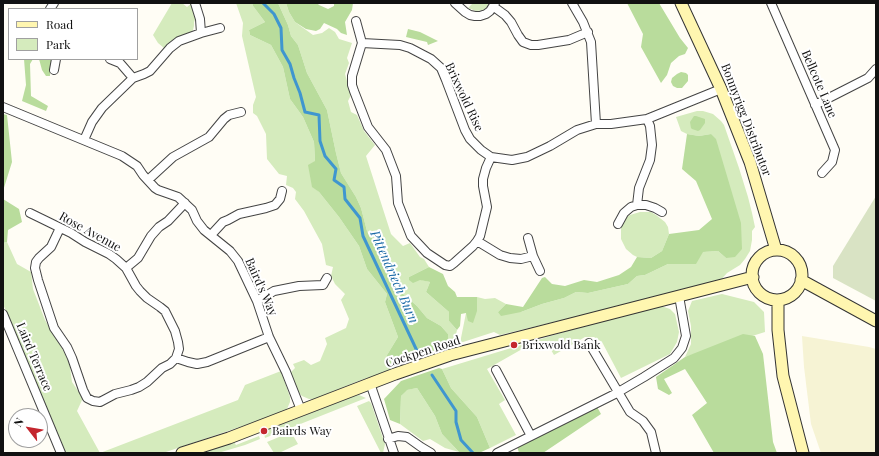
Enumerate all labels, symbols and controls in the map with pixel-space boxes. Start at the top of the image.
legend [8,8,138,60]
text: Road [46,16,73,32]
text: Park [46,36,71,52]
street label: Bellcote Lane [798,48,840,120]
street label: Brixwold Rise [442,60,486,134]
street label: Bonnyrigg Distributor [718,62,774,178]
street label: Rose Avenue [57,209,123,255]
water label: Pittendriech Burn [367,228,421,326]
street label: Baird's Way [242,256,280,318]
street label: Laird Terrace [13,321,55,393]
street label: Cockpen Road [384,333,462,371]
place label: Brixwold Bank [522,338,601,352]
marker: Brixwold Bank [509,340,519,350]
north arrow [8,408,48,448]
text: N [10,415,27,429]
place label: Bairds Way [272,424,332,438]
marker: Bairds Way [259,426,269,436]

